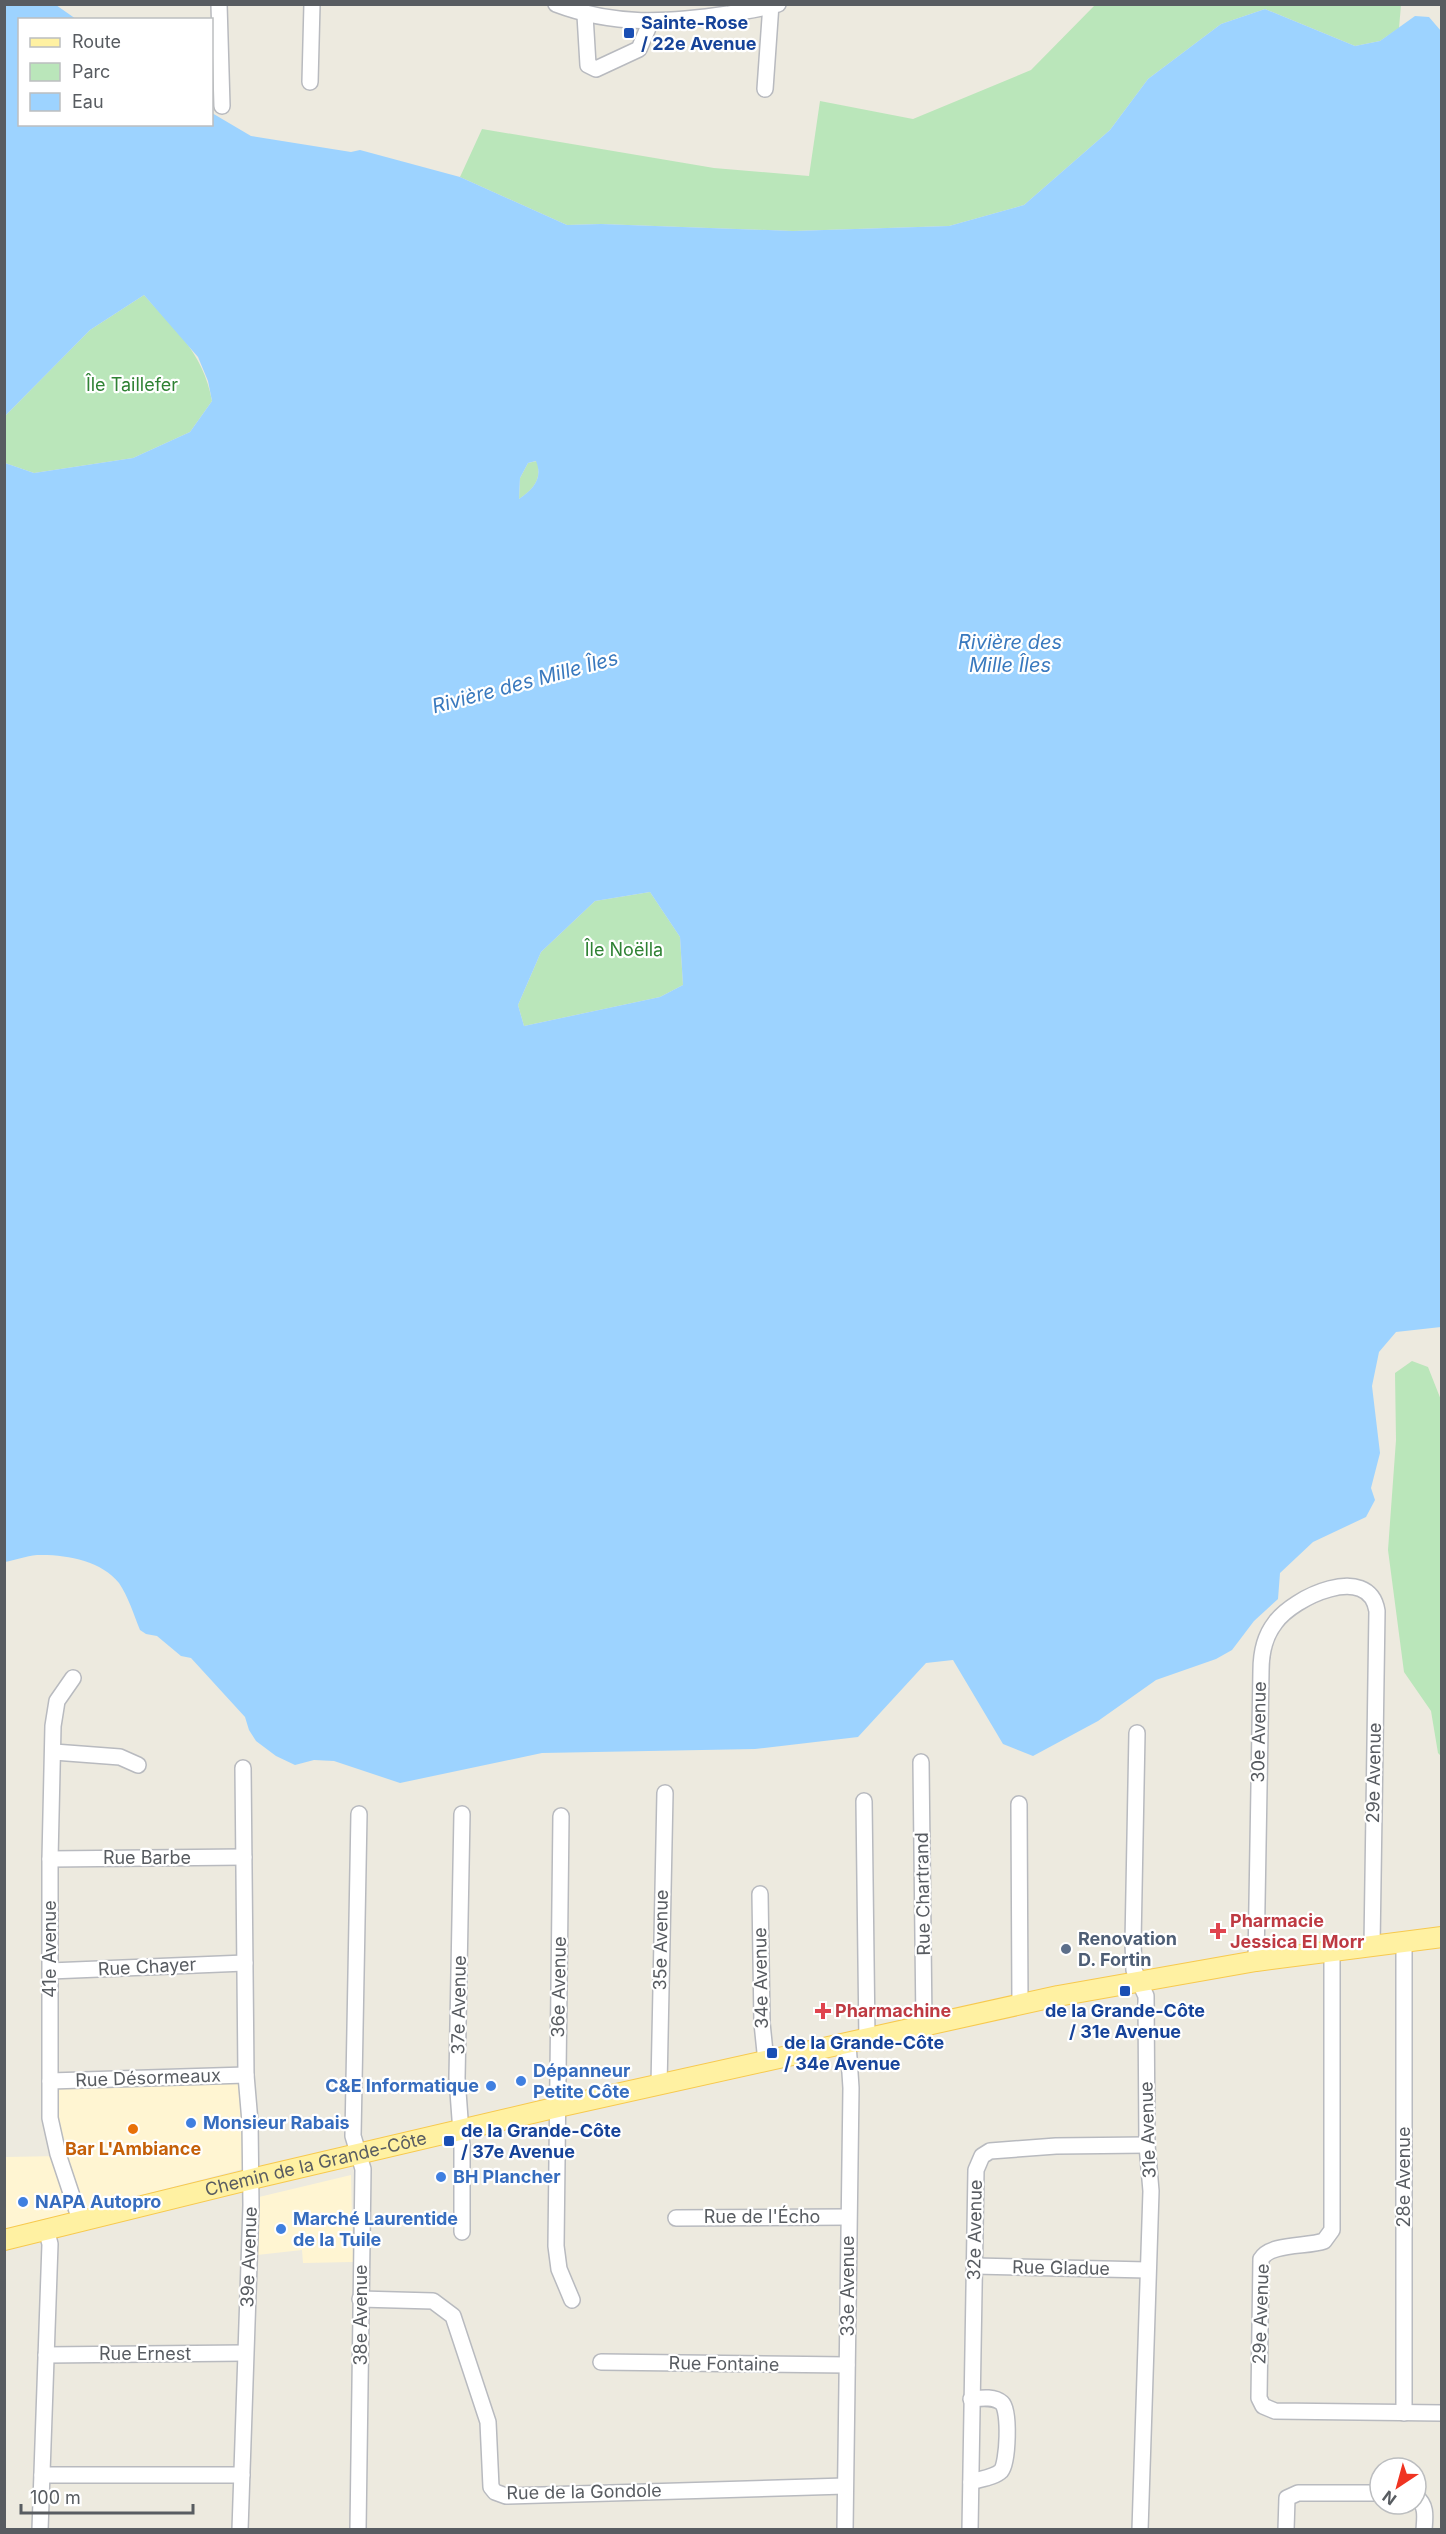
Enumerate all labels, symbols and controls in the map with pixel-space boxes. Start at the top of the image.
place label: Sainte-Rose / 22e Avenue [641,12,757,54]
legend [18,18,213,126]
marker: Sainte-Rose / 22e Avenue [622,26,636,40]
text: Route [72,31,121,52]
text: Parc [72,61,110,82]
text: Eau [72,91,104,112]
park label: Île Taillefer [85,373,178,395]
water label: Rivière des Mille Îles [958,630,1062,677]
water label: Rivière des Mille Îles [429,646,621,718]
park label: Île Noëlla [584,938,663,960]
street label: 30e Avenue [1247,1681,1270,1783]
street label: 29e Avenue [1362,1722,1385,1824]
street label: Rue Chartrand [911,1832,934,1956]
street label: Rue Barbe [103,1847,191,1868]
street label: 35e Avenue [649,1889,672,1991]
street label: 41e Avenue [39,1900,60,1998]
place label: Pharmacie Jessica El Morr [1230,1910,1364,1952]
marker: Pharmacie Jessica El Morr [1211,1924,1225,1938]
street label: 34e Avenue [749,1927,772,2029]
place label: Renovation D. Fortin [1078,1928,1177,1970]
street label: 36e Avenue [547,1936,570,2038]
marker: Renovation D. Fortin [1059,1942,1073,1956]
street label: Rue Chayer [97,1953,197,1980]
street label: 37e Avenue [447,1955,470,2055]
marker: de la Grande-Côte / 31e Avenue [1118,1984,1132,1998]
place label: Pharmachine [835,2000,952,2021]
place label: de la Grande-Côte / 31e Avenue [1045,2000,1205,2042]
marker: Pharmachine [816,2004,830,2018]
place label: de la Grande-Côte / 34e Avenue [784,2032,944,2074]
marker: de la Grande-Côte / 34e Avenue [765,2046,779,2060]
place label: Dépanneur Petite Côte [533,2060,630,2102]
street label: Rue Désormeaux [75,2064,221,2091]
marker: Dépanneur Petite Côte [514,2074,528,2088]
place label: C&E Informatique [325,2075,479,2096]
marker: C&E Informatique [484,2079,498,2093]
street label: 31e Avenue [1135,2081,1160,2179]
place label: Monsieur Rabais [203,2112,350,2133]
marker: Monsieur Rabais [184,2116,198,2130]
place label: de la Grande-Côte / 37e Avenue [461,2120,621,2162]
marker: Bar L'Ambiance [126,2122,140,2136]
street label: Chemin de la Grande-Côte [203,2127,429,2200]
street label: 28e Avenue [1393,2127,1414,2227]
marker: de la Grande-Côte / 37e Avenue [442,2134,456,2148]
place label: Bar L'Ambiance [65,2138,201,2159]
place label: BH Plancher [453,2166,561,2187]
marker: BH Plancher [434,2170,448,2184]
street label: 32e Avenue [963,2179,986,2281]
place label: NAPA Autopro [35,2191,161,2212]
marker: NAPA Autopro [16,2195,30,2209]
street label: Rue de l'Écho [704,2205,820,2227]
street label: 39e Avenue [236,2206,261,2308]
place label: Marché Laurentide de la Tuile [293,2208,458,2250]
marker: Marché Laurentide de la Tuile [274,2222,288,2236]
street label: 33e Avenue [837,2235,858,2337]
street label: Rue Gladue [1012,2256,1110,2279]
street label: 29e Avenue [1248,2263,1273,2365]
street label: 38e Avenue [350,2264,371,2366]
street label: Rue Ernest [99,2343,191,2364]
street label: Rue Fontaine [668,2352,780,2375]
north arrow [1368,2456,1428,2516]
scale bar [21,2477,194,2515]
street label: Rue de la Gondole [506,2480,662,2503]
text: N [1378,2486,1400,2510]
text: 100 m [30,2487,81,2508]

